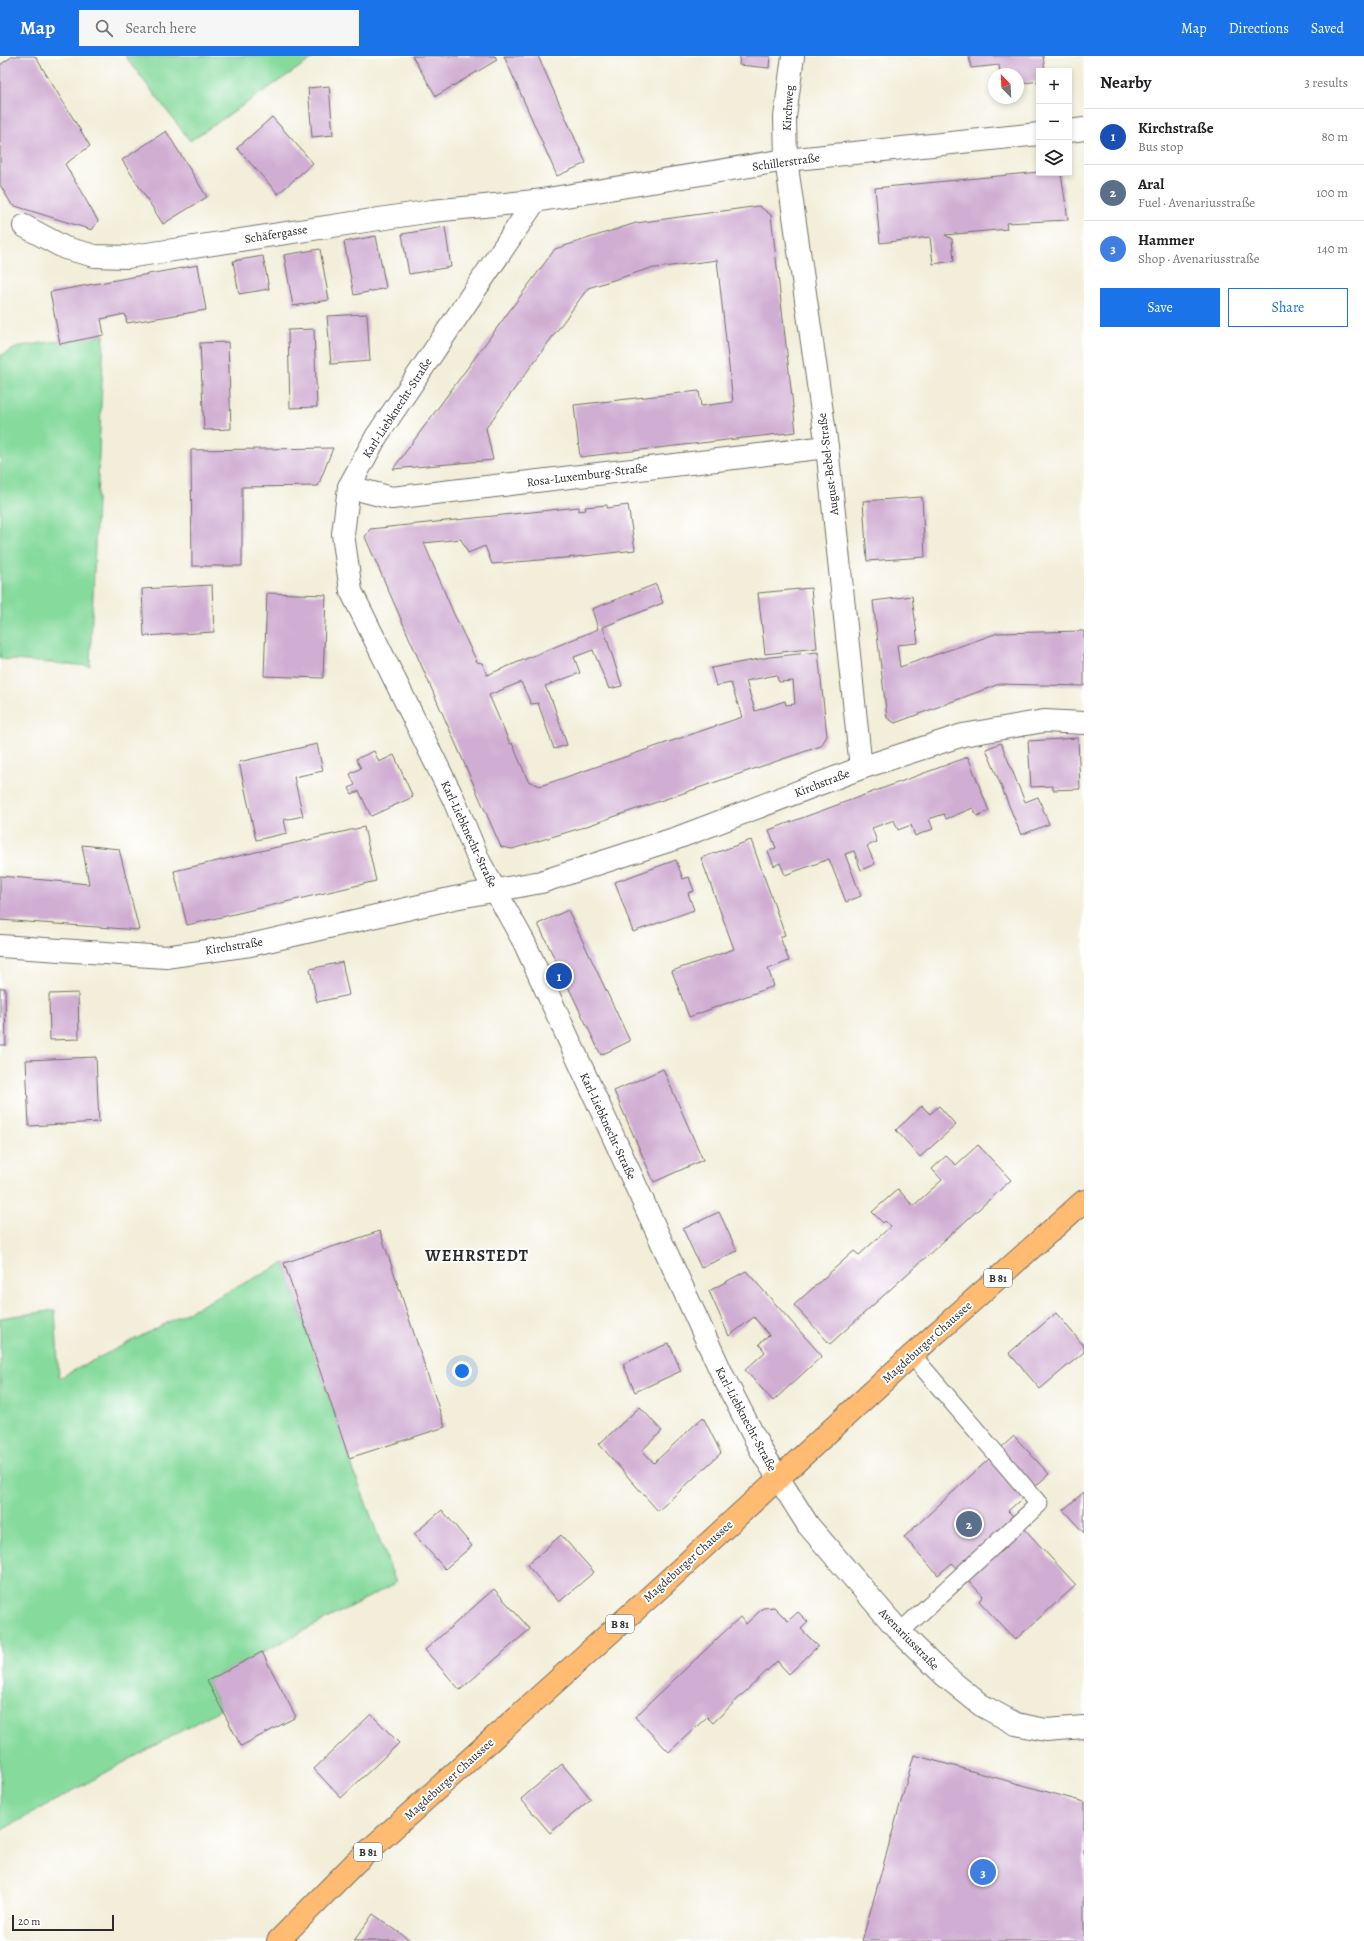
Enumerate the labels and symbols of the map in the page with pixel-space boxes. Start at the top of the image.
north arrow [988,68,1024,104]
street label: Kirchweg [778,84,798,132]
street label: Schillerstraße [751,149,821,175]
street label: Schäfergasse [243,221,309,247]
street label: Karl-Liebknecht-Straße [359,355,435,461]
street label: August-Bebel-Straße [814,412,842,517]
street label: Rosa-Luxemburg-Straße [526,460,648,490]
street label: Kirchstraße [792,765,852,801]
street label: Karl-Liebknecht-Straße [437,778,501,890]
street label: Kirchstraße [204,934,264,958]
pin: 1 [546,961,572,991]
street label: Karl-Liebknecht-Straße [576,1070,640,1182]
district label: WEHRSTEDT [424,1245,529,1267]
road number: B 81 [984,1269,1012,1287]
street label: Magdeburger Chaussee [879,1297,975,1387]
your location [452,1361,472,1381]
street label: Karl-Liebknecht-Straße [712,1364,780,1474]
pin: 2 [956,1509,982,1539]
street label: Magdeburger Chaussee [640,1516,736,1606]
street label: Avenariusstraße [875,1604,943,1673]
road number: B 81 [606,1615,634,1633]
street label: Magdeburger Chaussee [401,1734,497,1824]
road number: B 81 [354,1843,382,1861]
pin: 3 [970,1857,996,1887]
scale bar [12,1913,114,1932]

